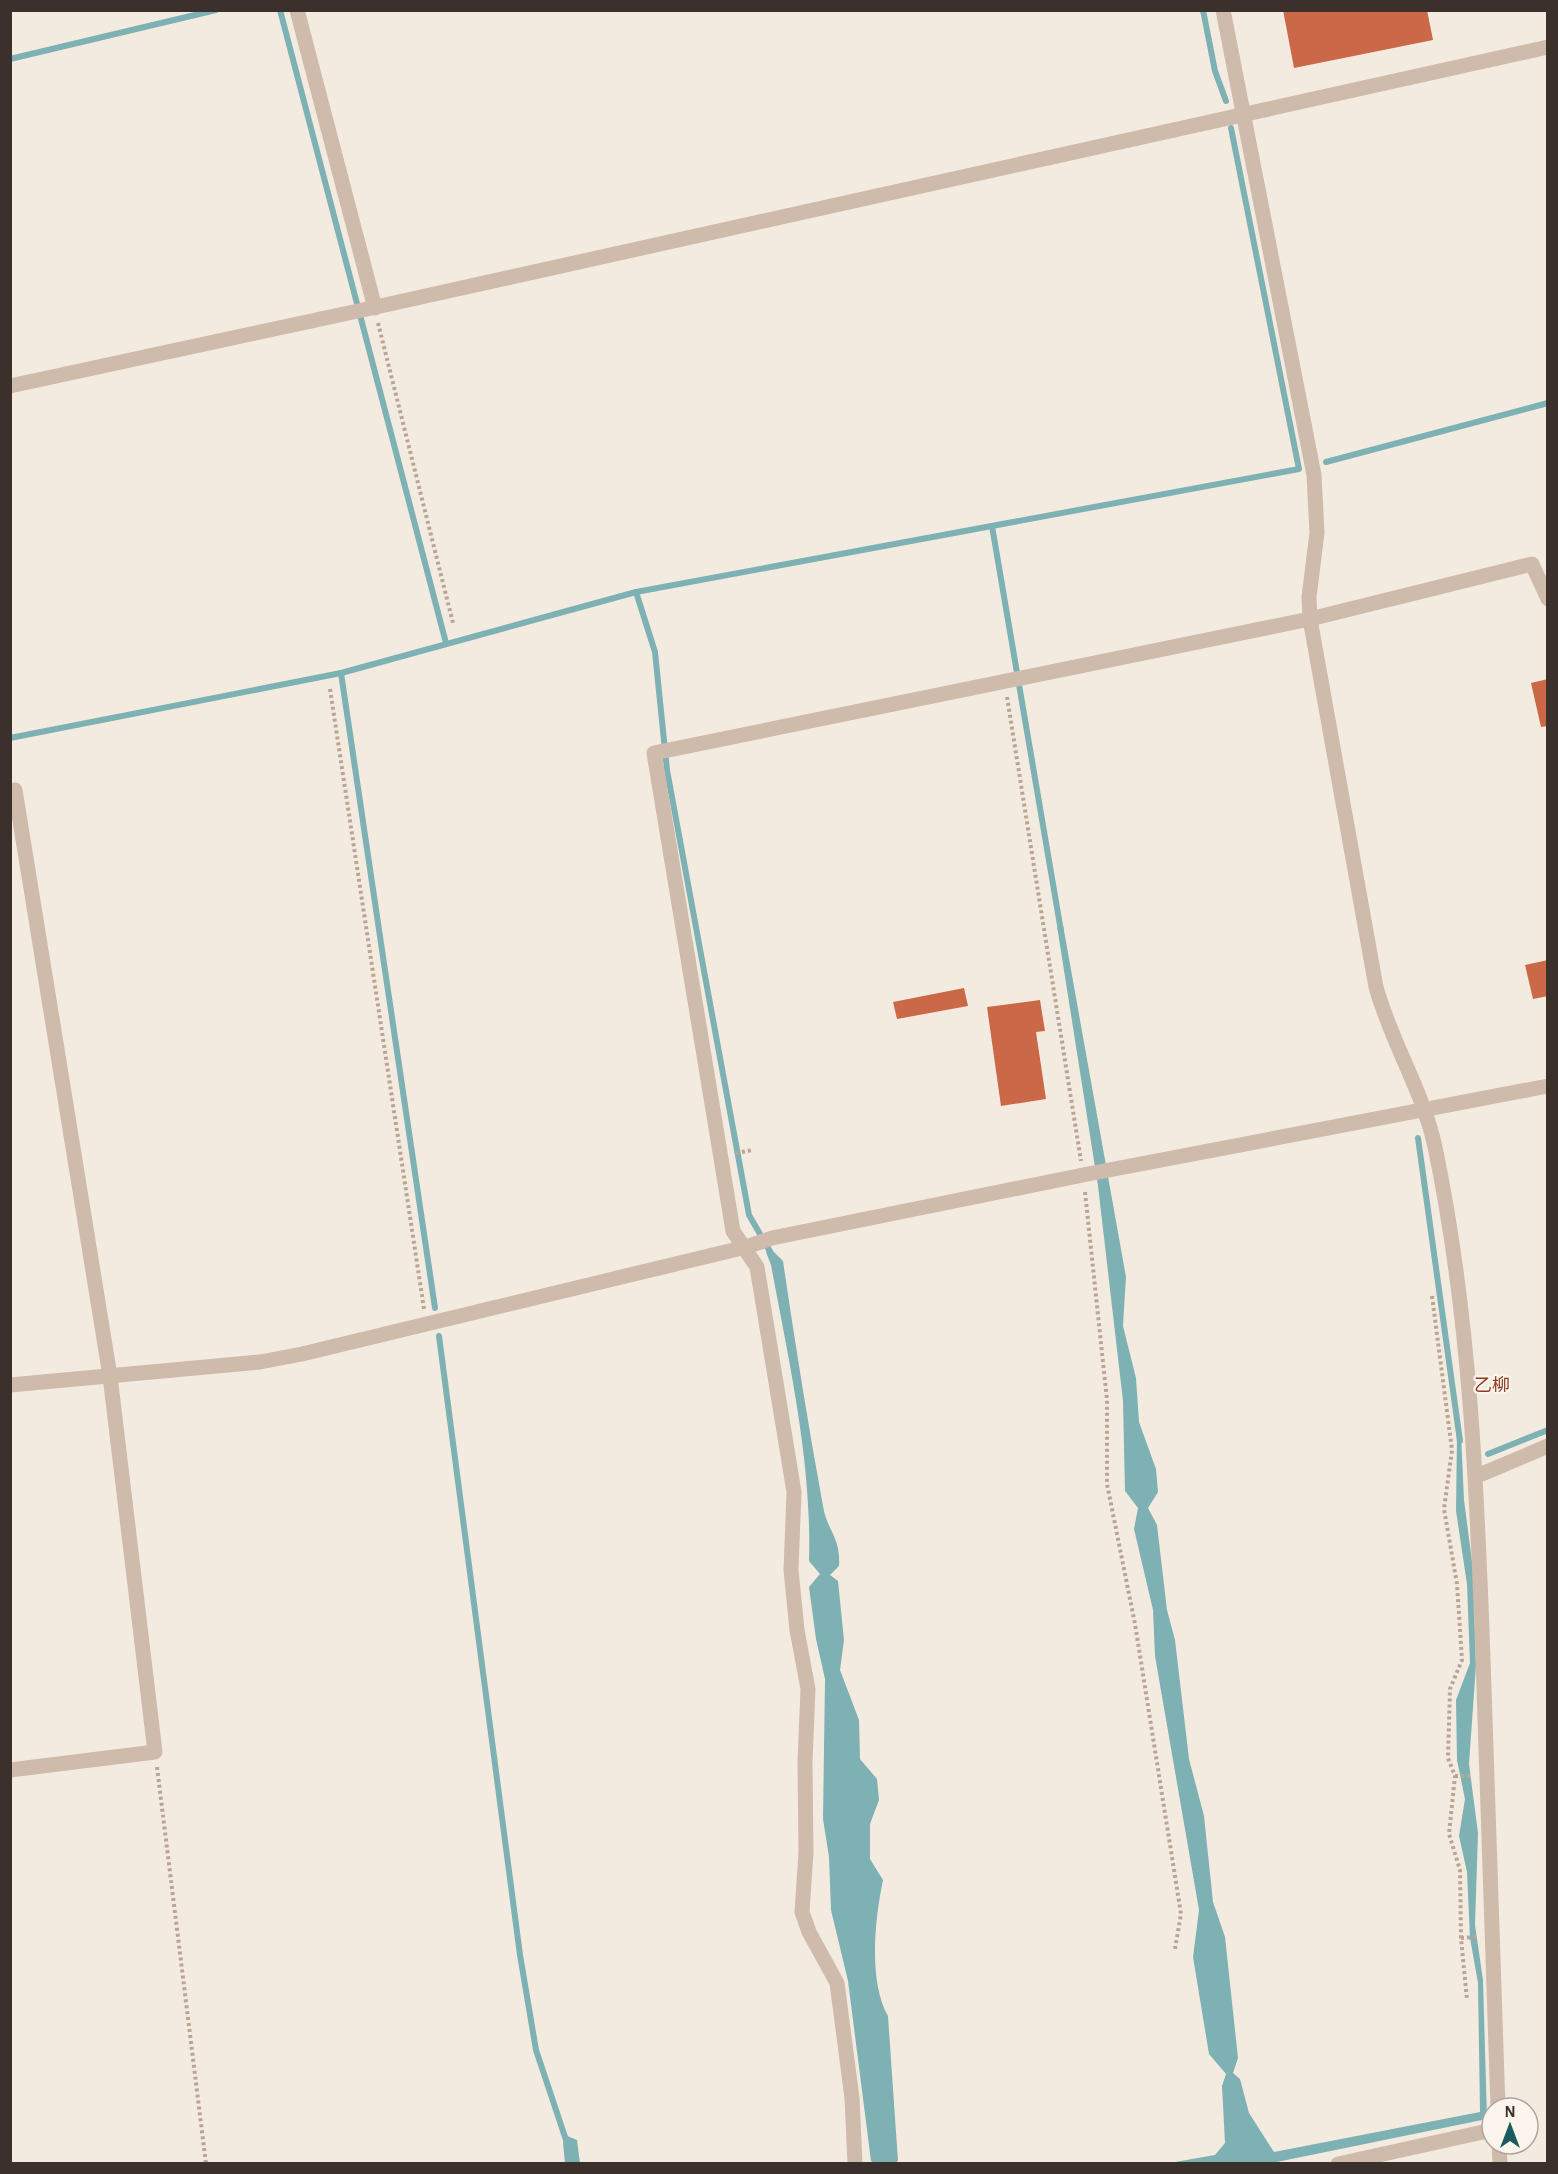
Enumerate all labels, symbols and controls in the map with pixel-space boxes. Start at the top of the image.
district label: 乙柳 [1474,1376,1510,1395]
north arrow [1480,2096,1540,2156]
text: N [1504,2104,1516,2120]

